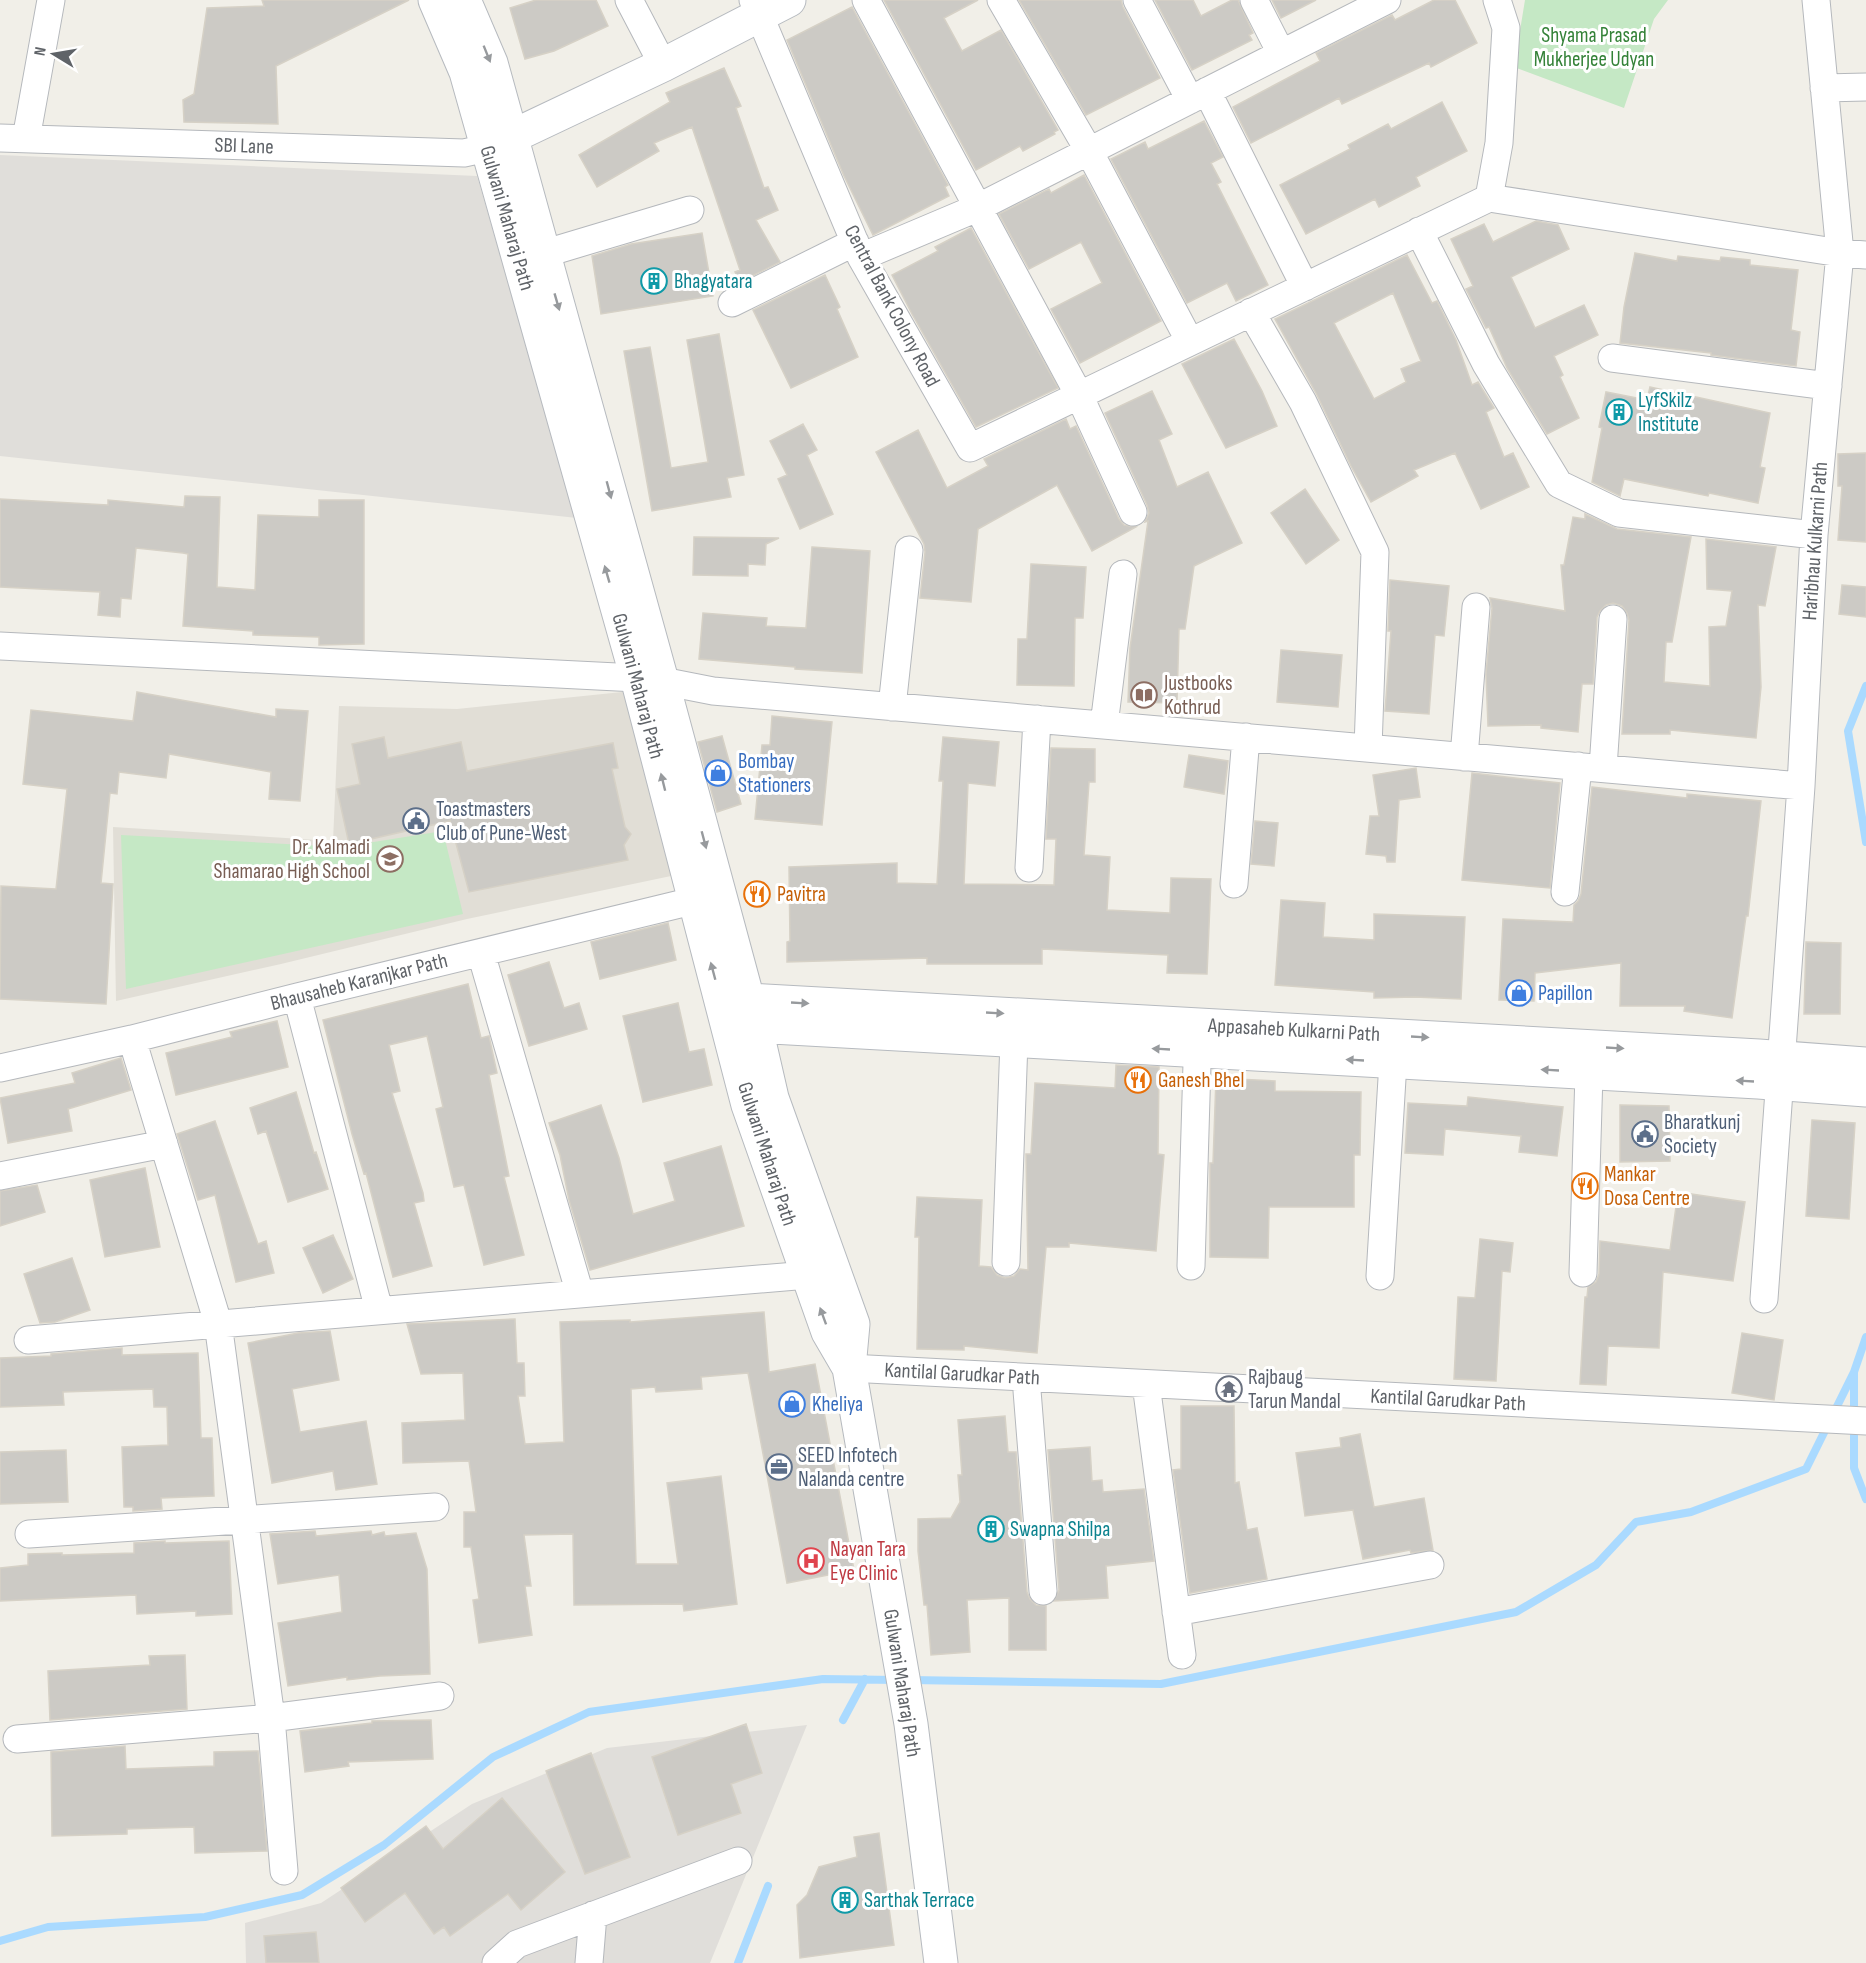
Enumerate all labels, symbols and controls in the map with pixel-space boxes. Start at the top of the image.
park label: Shyama Prasad Mukherjee Udyan [1534,23,1654,72]
north arrow [24,24,84,84]
text: N [31,45,51,57]
one-way arrow [482,45,492,63]
street label: SBI Lane [214,132,274,160]
street label: Gulwani Maharaj Path [474,143,540,293]
street label: Central Bank Colony Road [839,221,945,391]
building icon: Bhagyatara [639,266,669,296]
place label: Bhagyatara [674,269,753,294]
one-way arrow [552,293,562,311]
place label: LyfSkilz Institute [1638,388,1699,437]
building icon: LyfSkilz Institute [1604,397,1634,427]
street label: Haribhau Kulkarni Path [1797,461,1833,621]
one-way arrow [605,481,614,499]
one-way arrow [602,564,611,582]
street label: Gulwani Maharaj Path [607,611,669,761]
place label: Justbooks Kothrud [1163,671,1232,720]
library icon: Justbooks Kothrud [1129,680,1159,710]
place label: Bombay Stationers [738,749,811,798]
shop icon: Bombay Stationers [703,758,733,788]
one-way arrow [658,773,668,791]
place label: Toastmasters Club of Pune-West [436,797,567,846]
public building icon: Toastmasters Club of Pune-West [401,806,431,836]
one-way arrow [700,831,709,849]
place label: Dr. Kalmadi Shamarao High School [214,835,370,884]
school or university icon: Dr. Kalmadi Shamarao High School [375,844,405,874]
restaurant icon: Pavitra [742,879,772,909]
place label: Pavitra [777,882,826,907]
street label: Bhausaheb Karanjkar Path [268,948,450,1016]
one-way arrow [707,962,717,980]
shop icon: Papillon [1504,978,1534,1008]
place label: Papillon [1538,981,1593,1006]
one-way arrow [791,998,810,1007]
one-way arrow [986,1009,1005,1018]
street label: Appasaheb Kulkarni Path [1206,1013,1381,1047]
one-way arrow [1411,1033,1430,1042]
one-way arrow [1606,1043,1625,1053]
one-way arrow [1151,1044,1170,1053]
one-way arrow [1346,1055,1365,1064]
restaurant icon: Ganesh Bhel [1123,1065,1153,1095]
one-way arrow [1541,1066,1560,1075]
place label: Ganesh Bhel [1158,1068,1244,1093]
one-way arrow [1735,1076,1754,1086]
street label: Gulwani Maharaj Path [732,1079,802,1229]
place label: Bharatkunj Society [1664,1110,1740,1159]
public building icon: Bharatkunj Society [1630,1119,1660,1149]
place label: Mankar Dosa Centre [1604,1162,1690,1211]
restaurant icon: Mankar Dosa Centre [1570,1171,1600,1201]
one-way arrow [817,1307,827,1325]
street label: Kantilal Garudkar Path [884,1357,1040,1391]
place label: Rajbaug Tarun Mandal [1248,1365,1341,1414]
temple icon: Rajbaug Tarun Mandal [1214,1374,1244,1404]
street label: Kantilal Garudkar Path [1370,1383,1526,1417]
shop icon: Kheliya [777,1389,807,1419]
place label: Kheliya [812,1392,863,1417]
place label: SEED Infotech Nalanda centre [798,1443,904,1492]
office icon: SEED Infotech Nalanda centre [764,1452,794,1482]
building icon: Swapna Shilpa [976,1514,1006,1544]
place label: Swapna Shilpa [1010,1517,1110,1542]
place label: Nayan Tara Eye Clinic [830,1537,906,1586]
hospital icon: Nayan Tara Eye Clinic [796,1546,826,1576]
street label: Gulwani Maharaj Path [878,1607,926,1759]
building icon: Sarthak Terrace [830,1885,860,1915]
place label: Sarthak Terrace [864,1888,974,1913]

